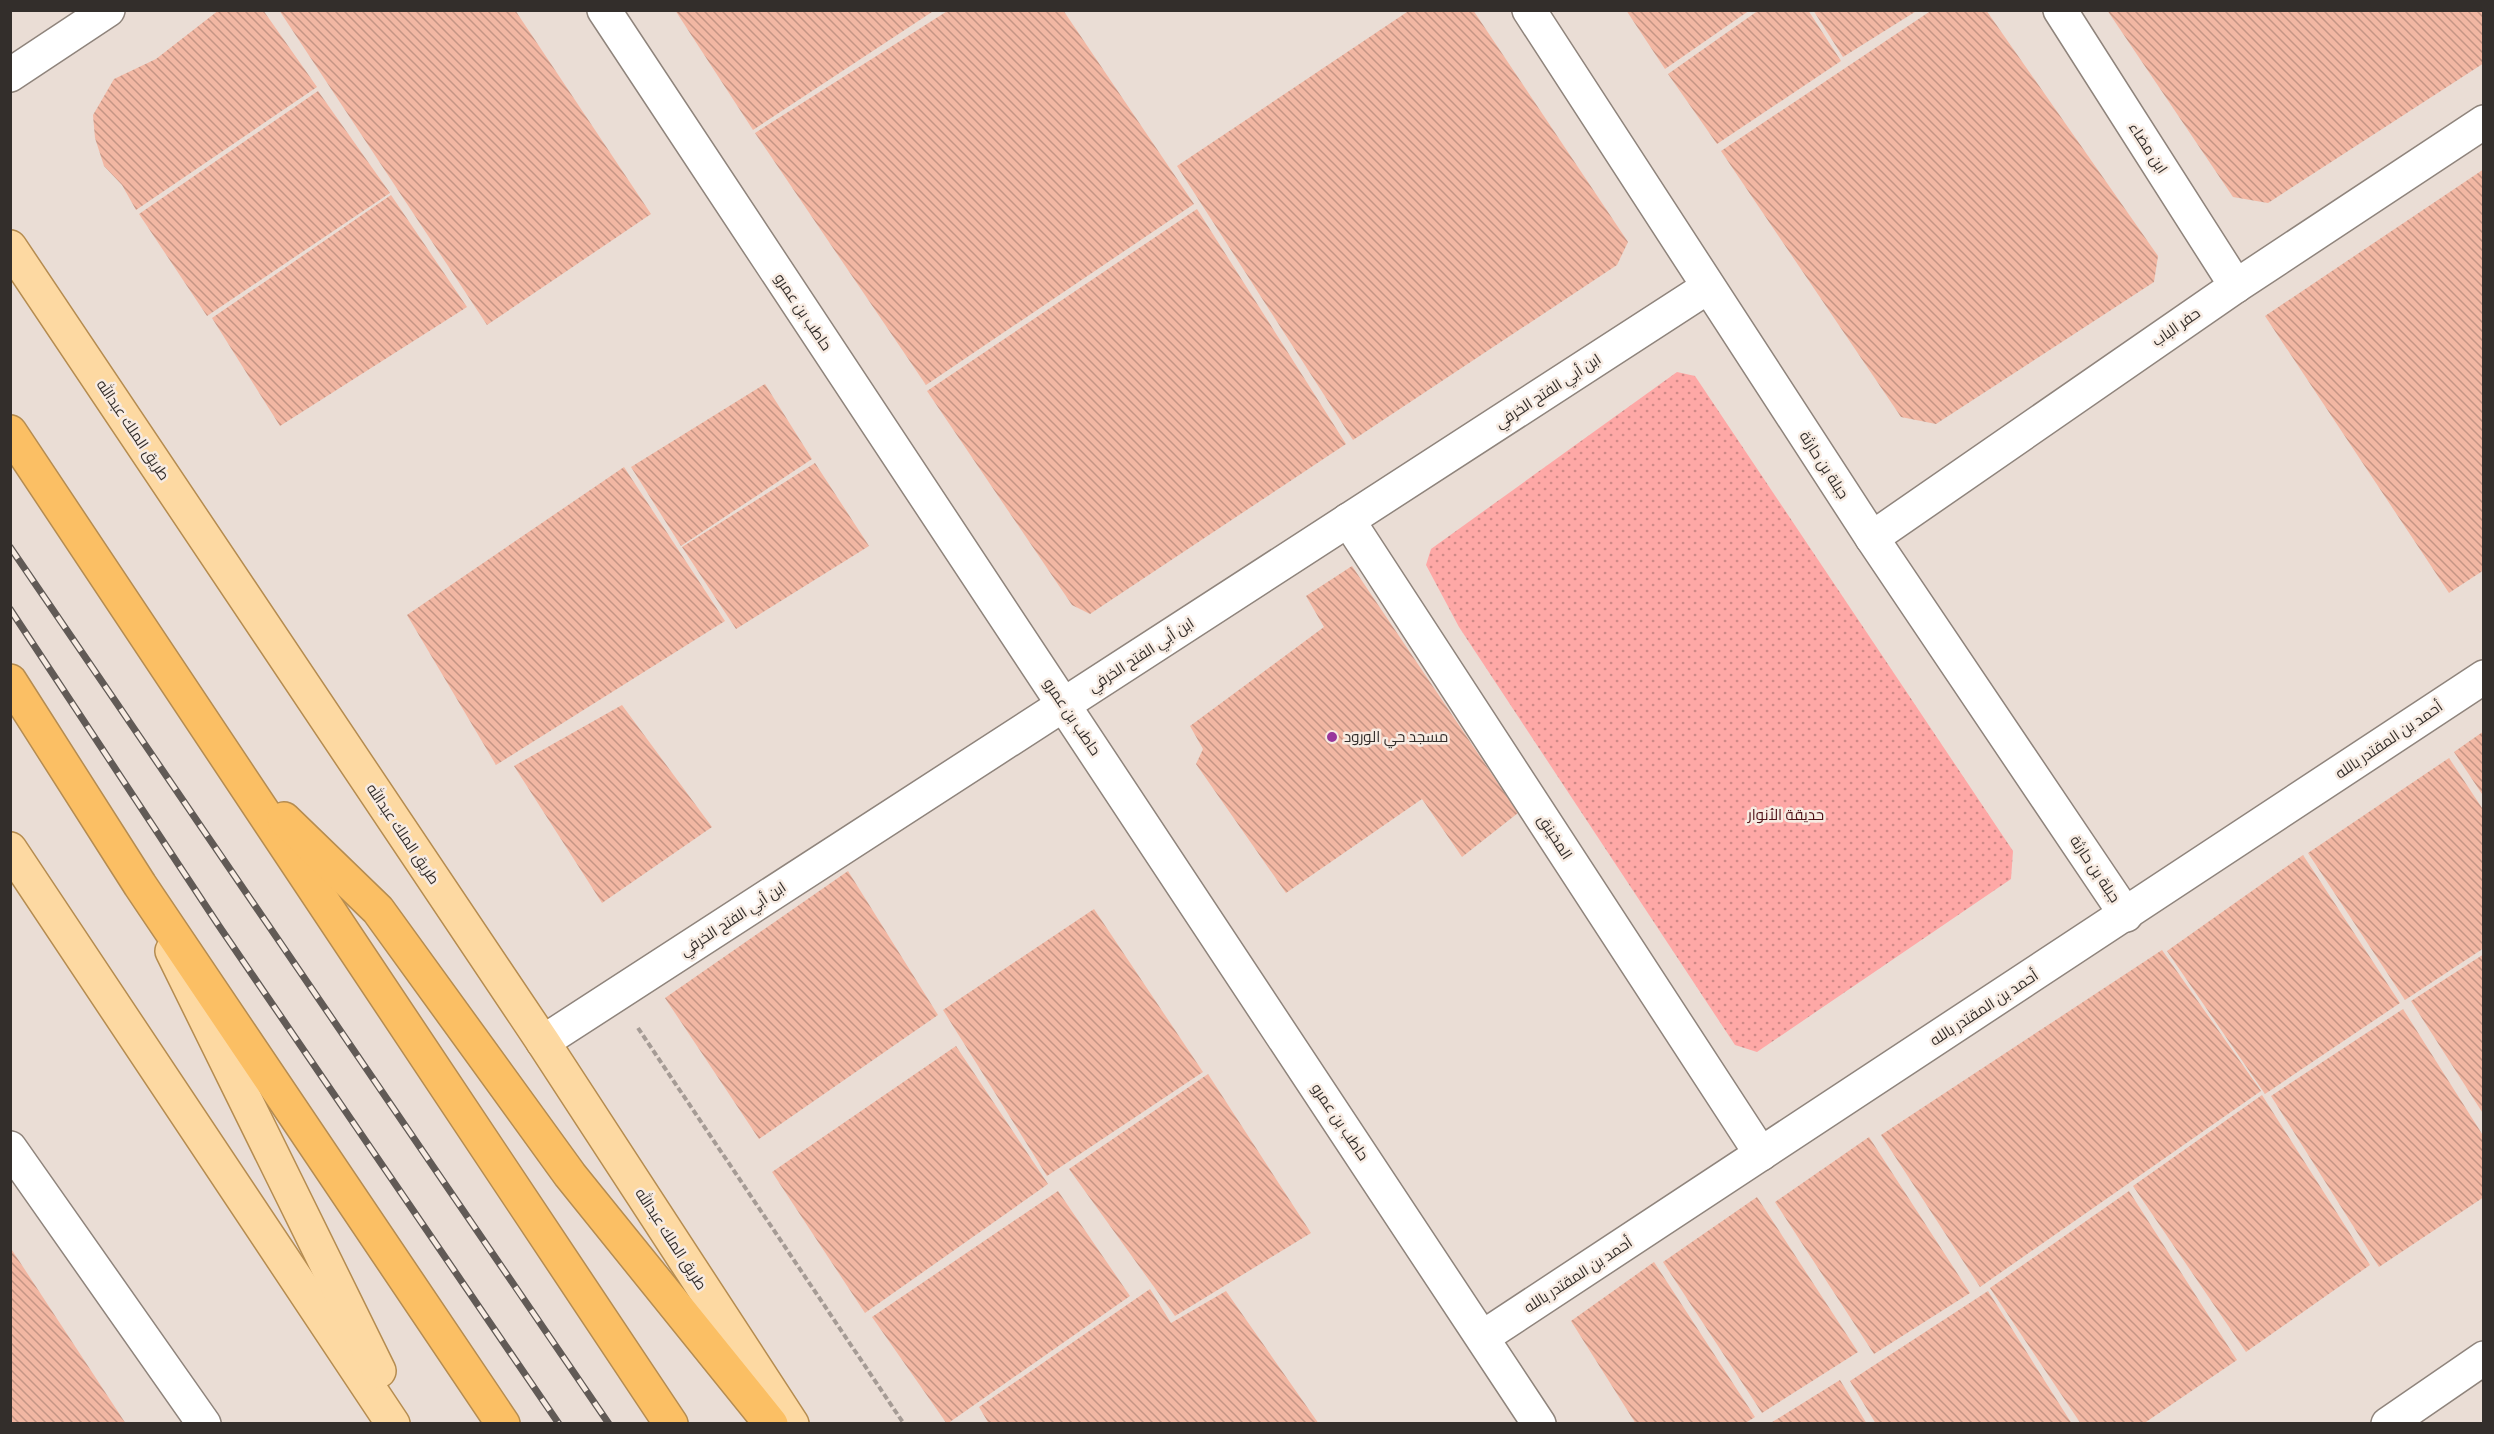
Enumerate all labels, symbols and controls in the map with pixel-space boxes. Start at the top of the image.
street label: ابن مضاء [2124,119,2171,177]
street label: حاطب بن عمرو [770,270,835,355]
street label: حفر الباب [2148,304,2204,350]
street label: ابن أبي الفتح الخرفي [1491,349,1606,435]
street label: طريق الملك عبدالله [92,376,174,484]
street label: جبلة بن حارثة [1795,428,1852,503]
street label: ابن أبي الفتح الخرفي [1084,613,1199,699]
street label: حاطب بن عمرو [1039,675,1104,760]
street label: أحمد بن المقتدر بالله [2331,697,2447,783]
place label: مسجد حي الورود [1344,728,1448,749]
marker: مسجد حي الورود [1325,730,1339,744]
street label: طريق الملك عبدالله [362,780,444,888]
park label: حديقة الأنوار [1747,806,1824,824]
street label: المخينق [1533,811,1576,863]
street label: جبلة بن حارثة [2065,832,2124,906]
street label: ابن أبي الفتح الخرفي [676,877,791,963]
street label: أحمد بن المقتدر بالله [1926,965,2042,1051]
street label: حاطب بن عمرو [1307,1080,1372,1165]
street label: طريق الملك عبدالله [631,1184,711,1294]
street label: أحمد بن المقتدر بالله [1520,1232,1636,1318]

